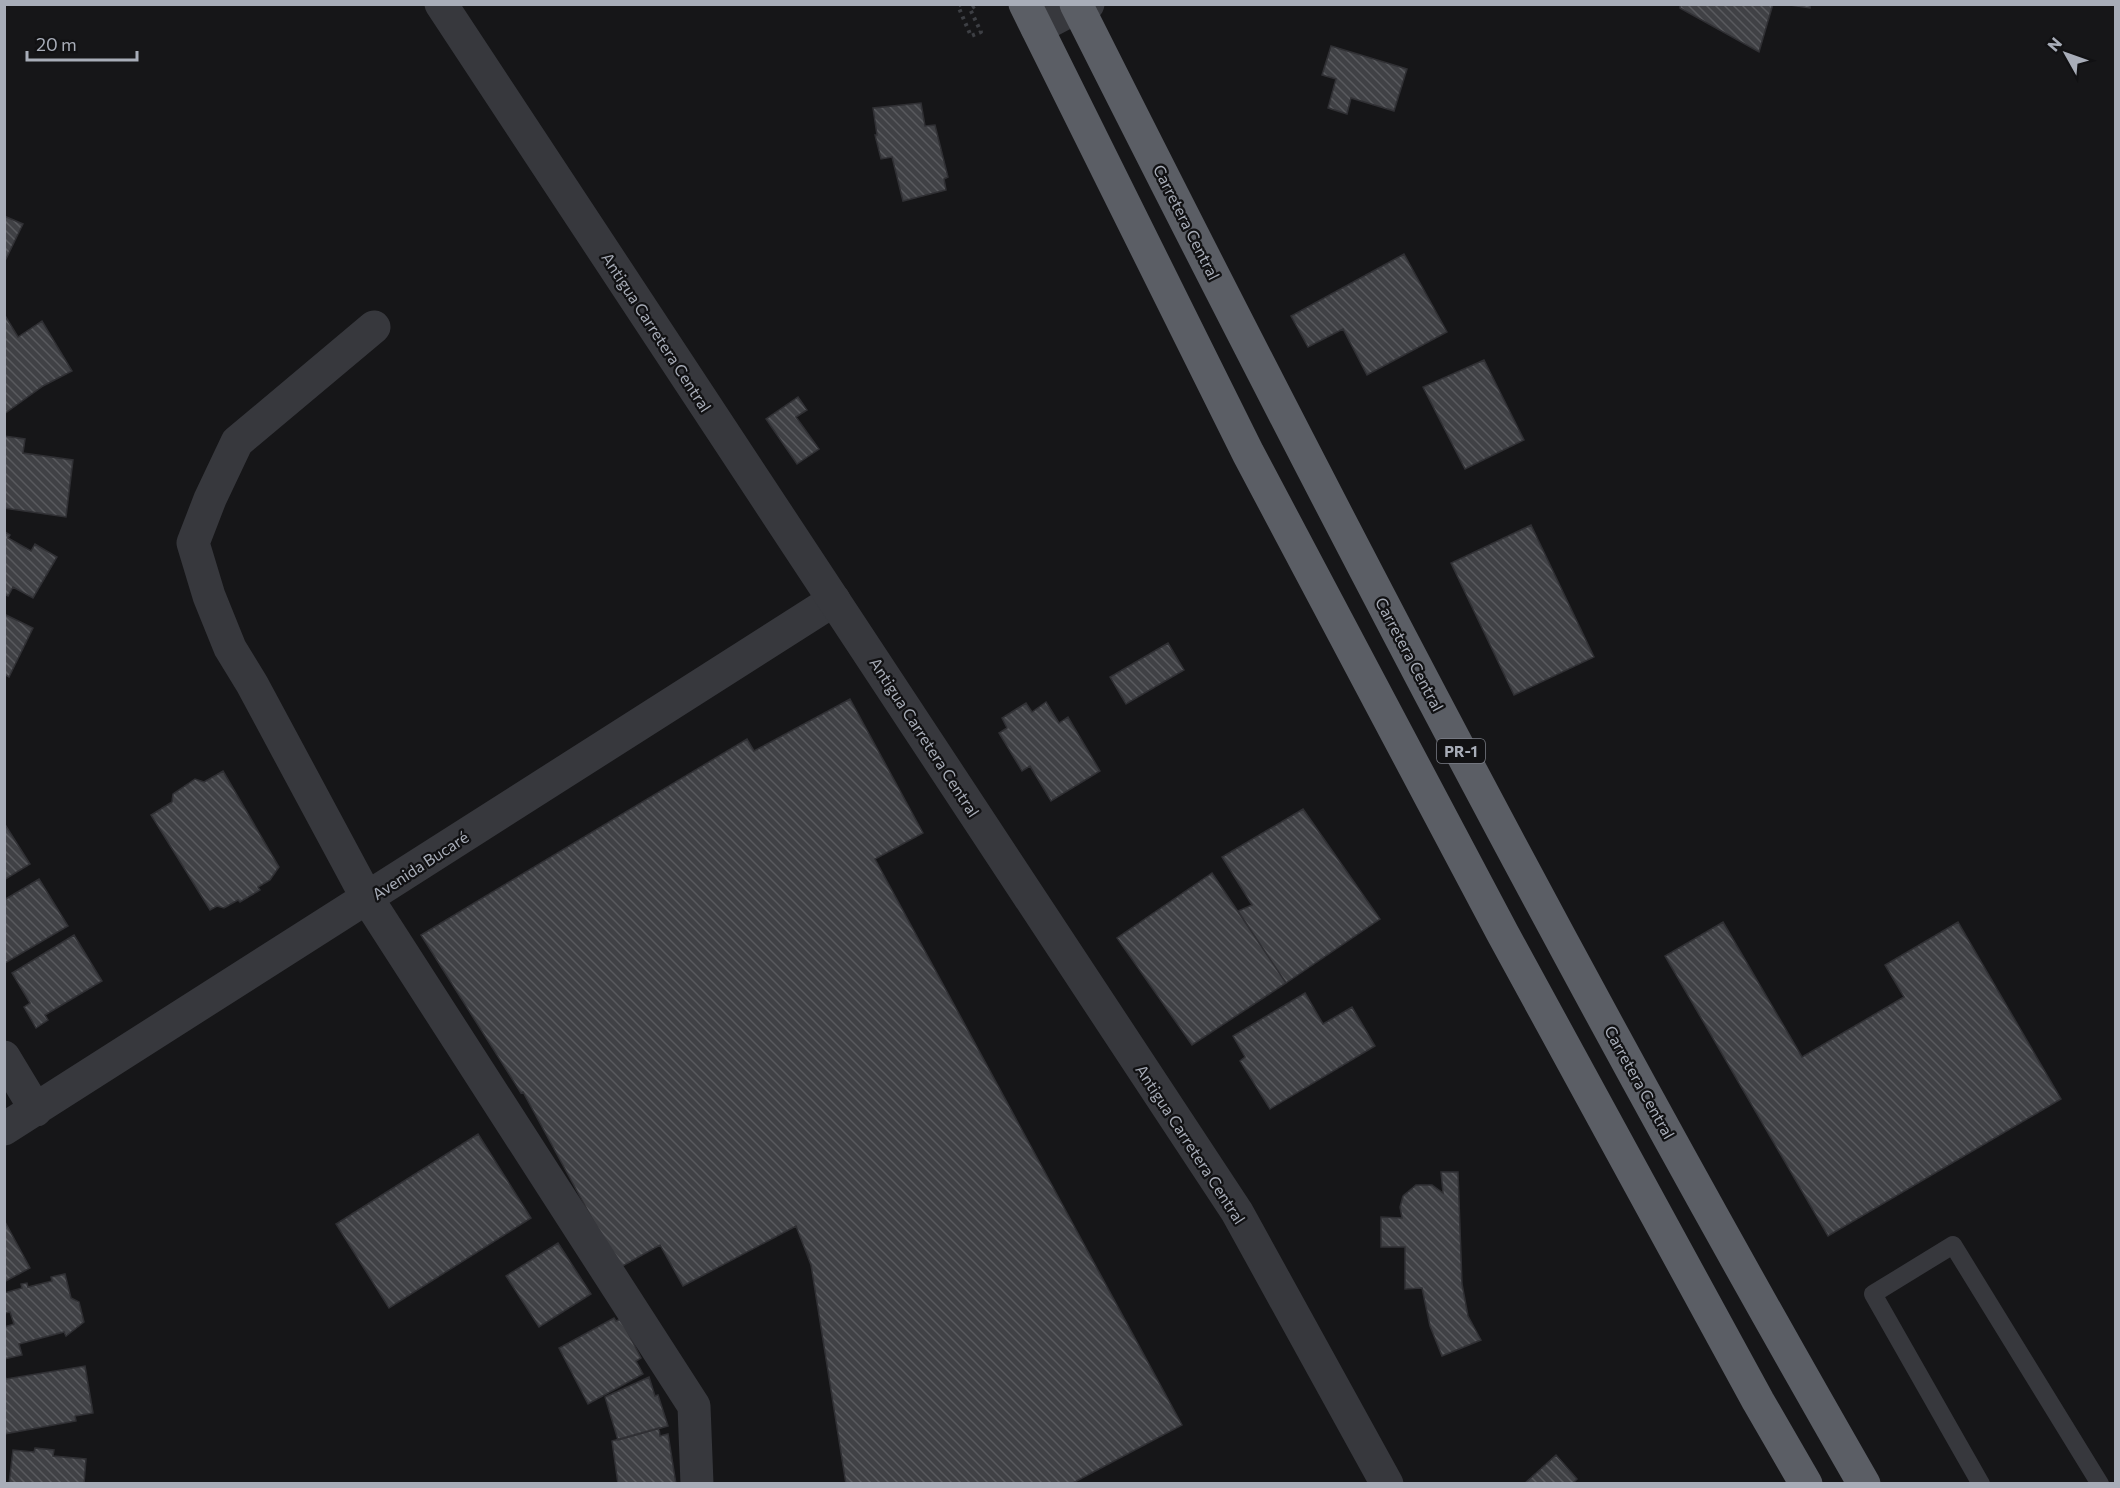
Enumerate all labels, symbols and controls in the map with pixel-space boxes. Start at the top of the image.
scale bar [27,24,136,62]
north arrow [2036,24,2096,84]
text: 20 m [36,33,77,55]
text: N [2043,33,2065,55]
street label: Carretera Central [1150,161,1224,283]
street label: Antigua Carretera Central [598,249,716,415]
street label: Carretera Central [1372,594,1448,714]
street label: Antigua Carretera Central [866,654,984,820]
road number: PR-1 [1437,739,1485,763]
street label: Avenida Bucaré [368,827,472,903]
street label: Carretera Central [1601,1022,1679,1142]
street label: Antigua Carretera Central [1132,1061,1250,1227]

